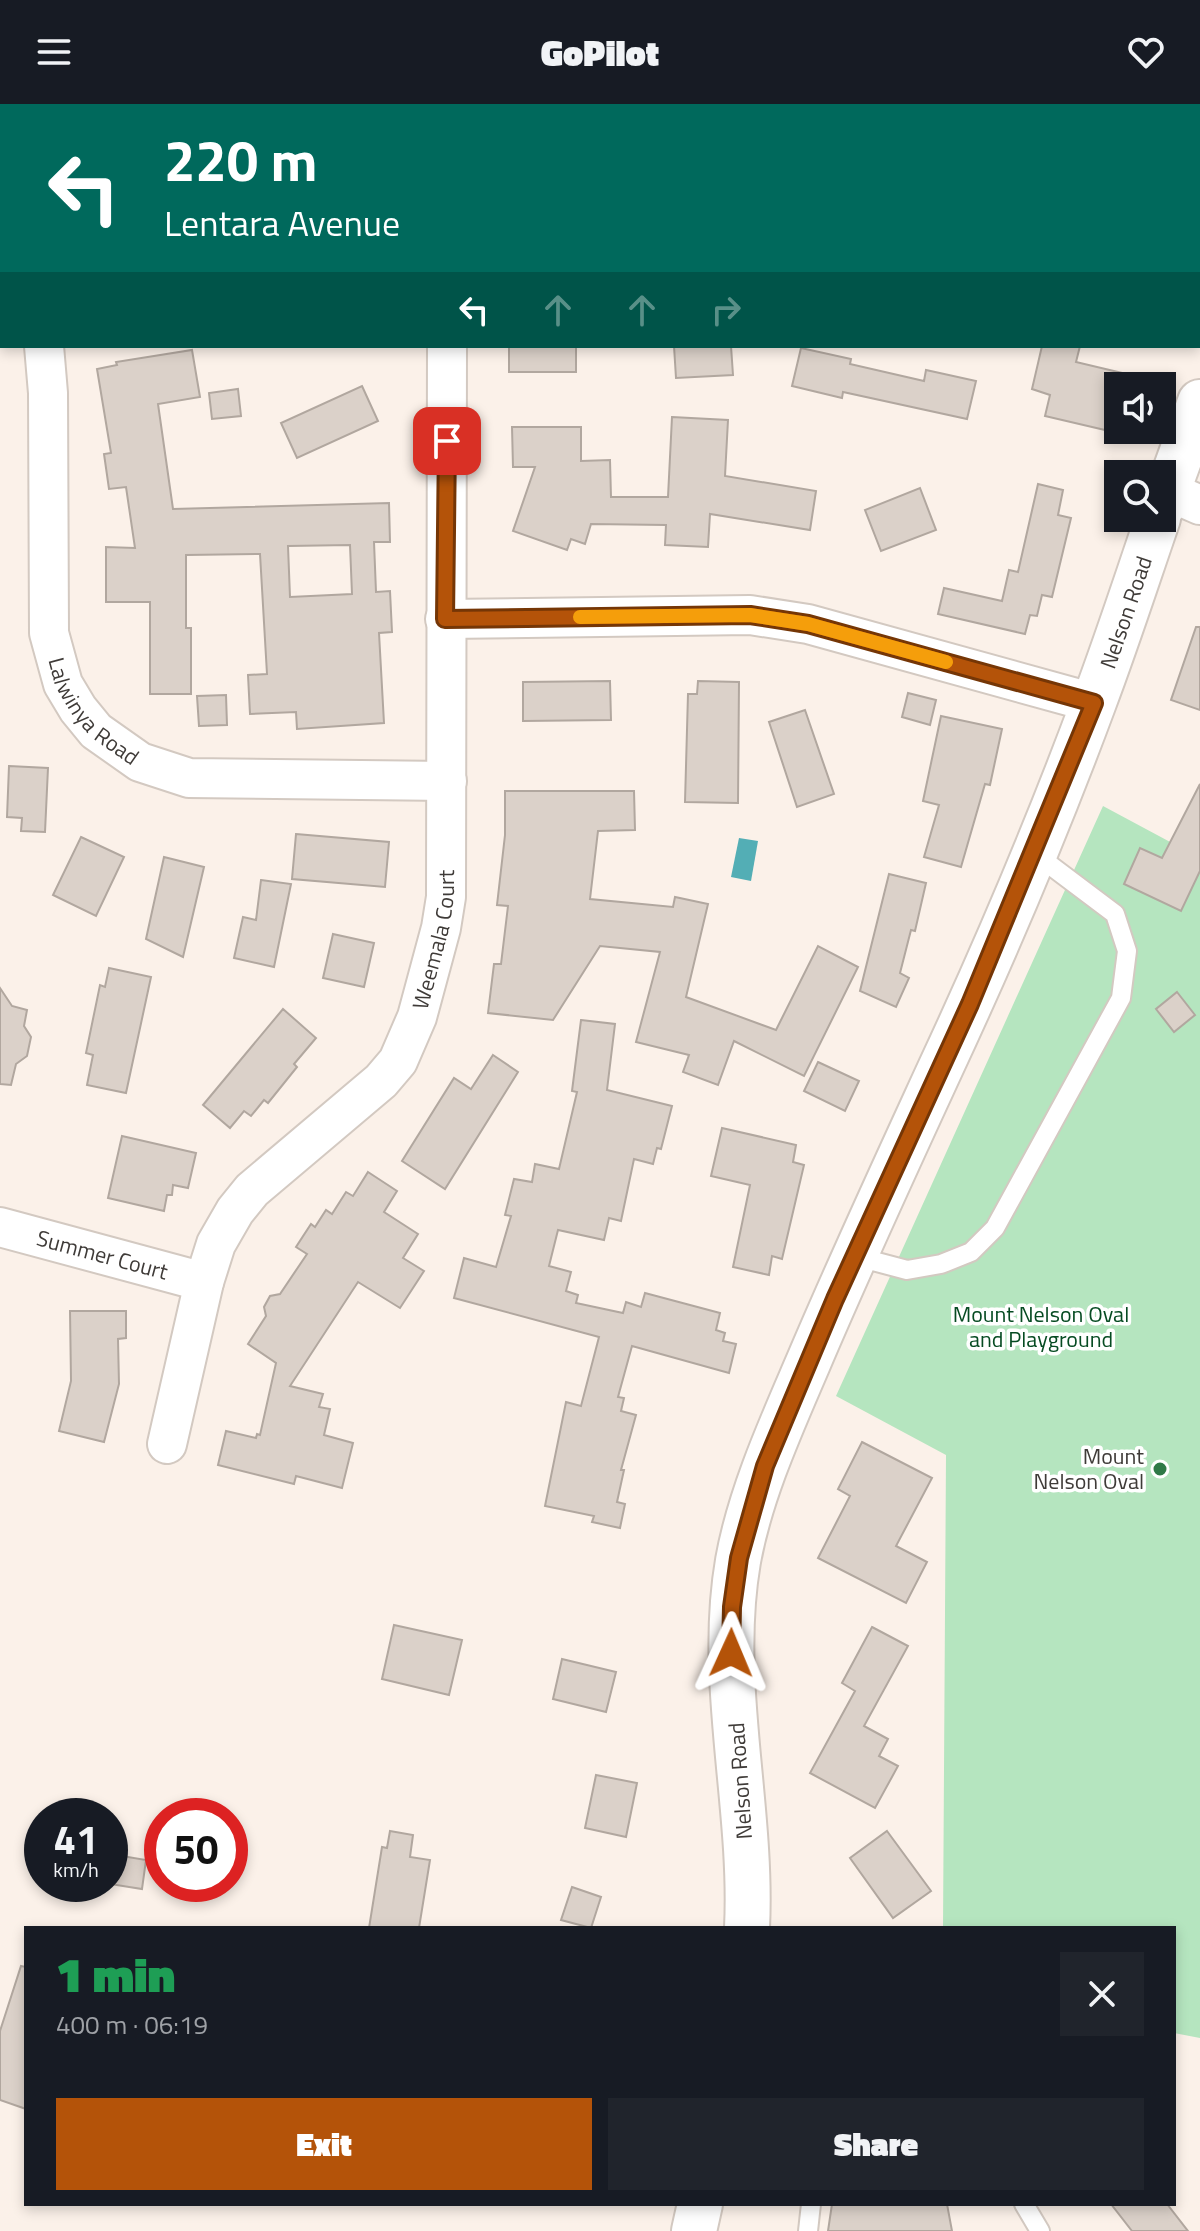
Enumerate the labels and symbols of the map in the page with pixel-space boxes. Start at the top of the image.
pin [413,407,481,475]
street label: Nelson Road [1091,551,1161,673]
street label: Lalwinya Road [39,653,146,773]
street label: Weemala Court [403,869,463,1013]
street label: Summer Court [33,1221,172,1289]
park label: Mount Nelson Oval and Playground [953,1297,1129,1356]
place label: Mount Nelson Oval [1034,1439,1144,1498]
marker: Mount Nelson Oval [1151,1460,1169,1478]
position arrow [689,1611,773,1695]
street label: Nelson Road [719,1721,761,1841]
speed limit sign: 50 [144,1798,248,1902]

